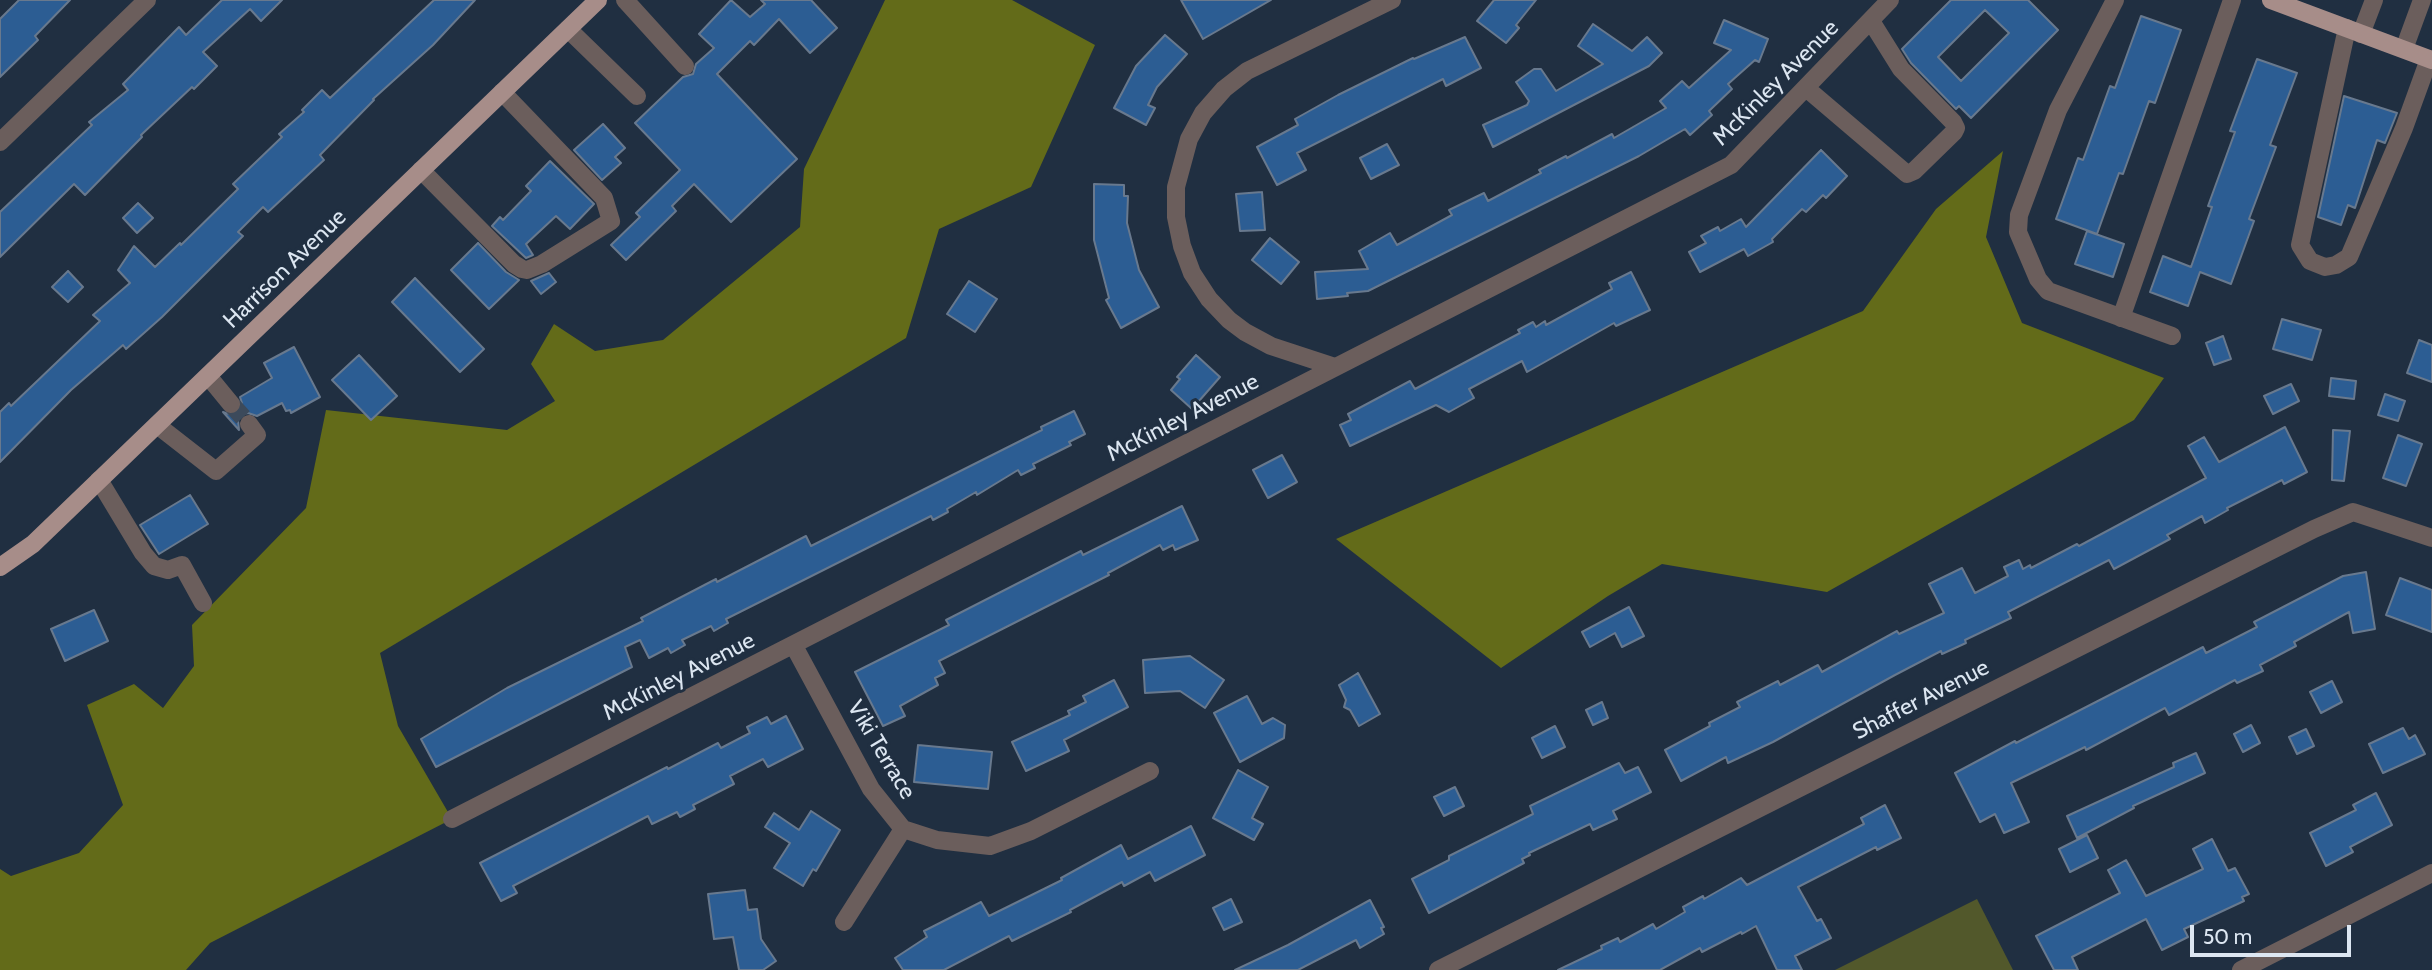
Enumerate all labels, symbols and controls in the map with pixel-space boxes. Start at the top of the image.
street label: McKinley Avenue [1707,14,1845,152]
street label: Harrison Avenue [218,204,352,334]
street label: McKinley Avenue [1102,368,1264,468]
street label: McKinley Avenue [598,627,760,727]
street label: Shaffer Avenue [1848,654,1994,746]
street label: Viki Terrace [841,696,921,804]
scale bar [2194,911,2355,955]
text: 50 m [2203,924,2252,949]

